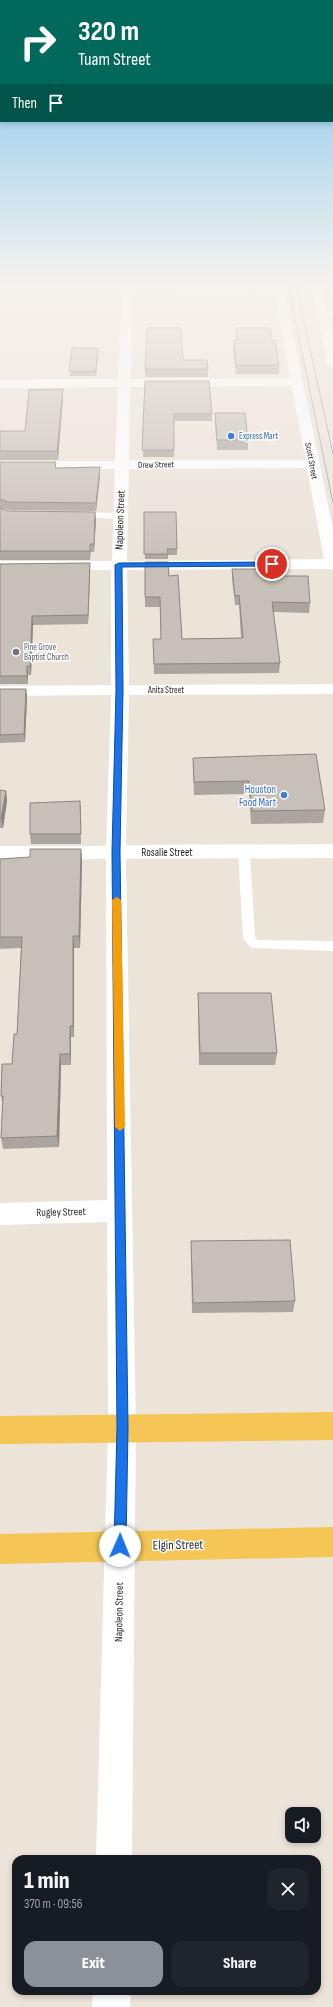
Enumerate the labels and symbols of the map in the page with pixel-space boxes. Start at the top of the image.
marker: Express Mart [226,431,236,441]
place label: Express Mart [239,431,278,442]
street label: Scott Street [302,442,320,480]
street label: Drew Street [138,459,174,471]
street label: Napoleon Street [112,489,128,550]
pin [255,547,289,581]
place label: Pine Grove Baptist Church [24,642,69,663]
marker: Pine Grove Baptist Church [11,647,21,657]
street label: Anita Street [147,685,184,696]
place label: Houston Food Mart [239,783,277,809]
marker: Houston Food Mart [279,790,289,800]
street label: Rosalie Street [141,846,193,859]
street label: Rugley Street [36,1205,87,1219]
position arrow [99,1525,141,1567]
street label: Elgin Street [153,1537,203,1553]
street label: Napoleon Street [112,1581,126,1642]

